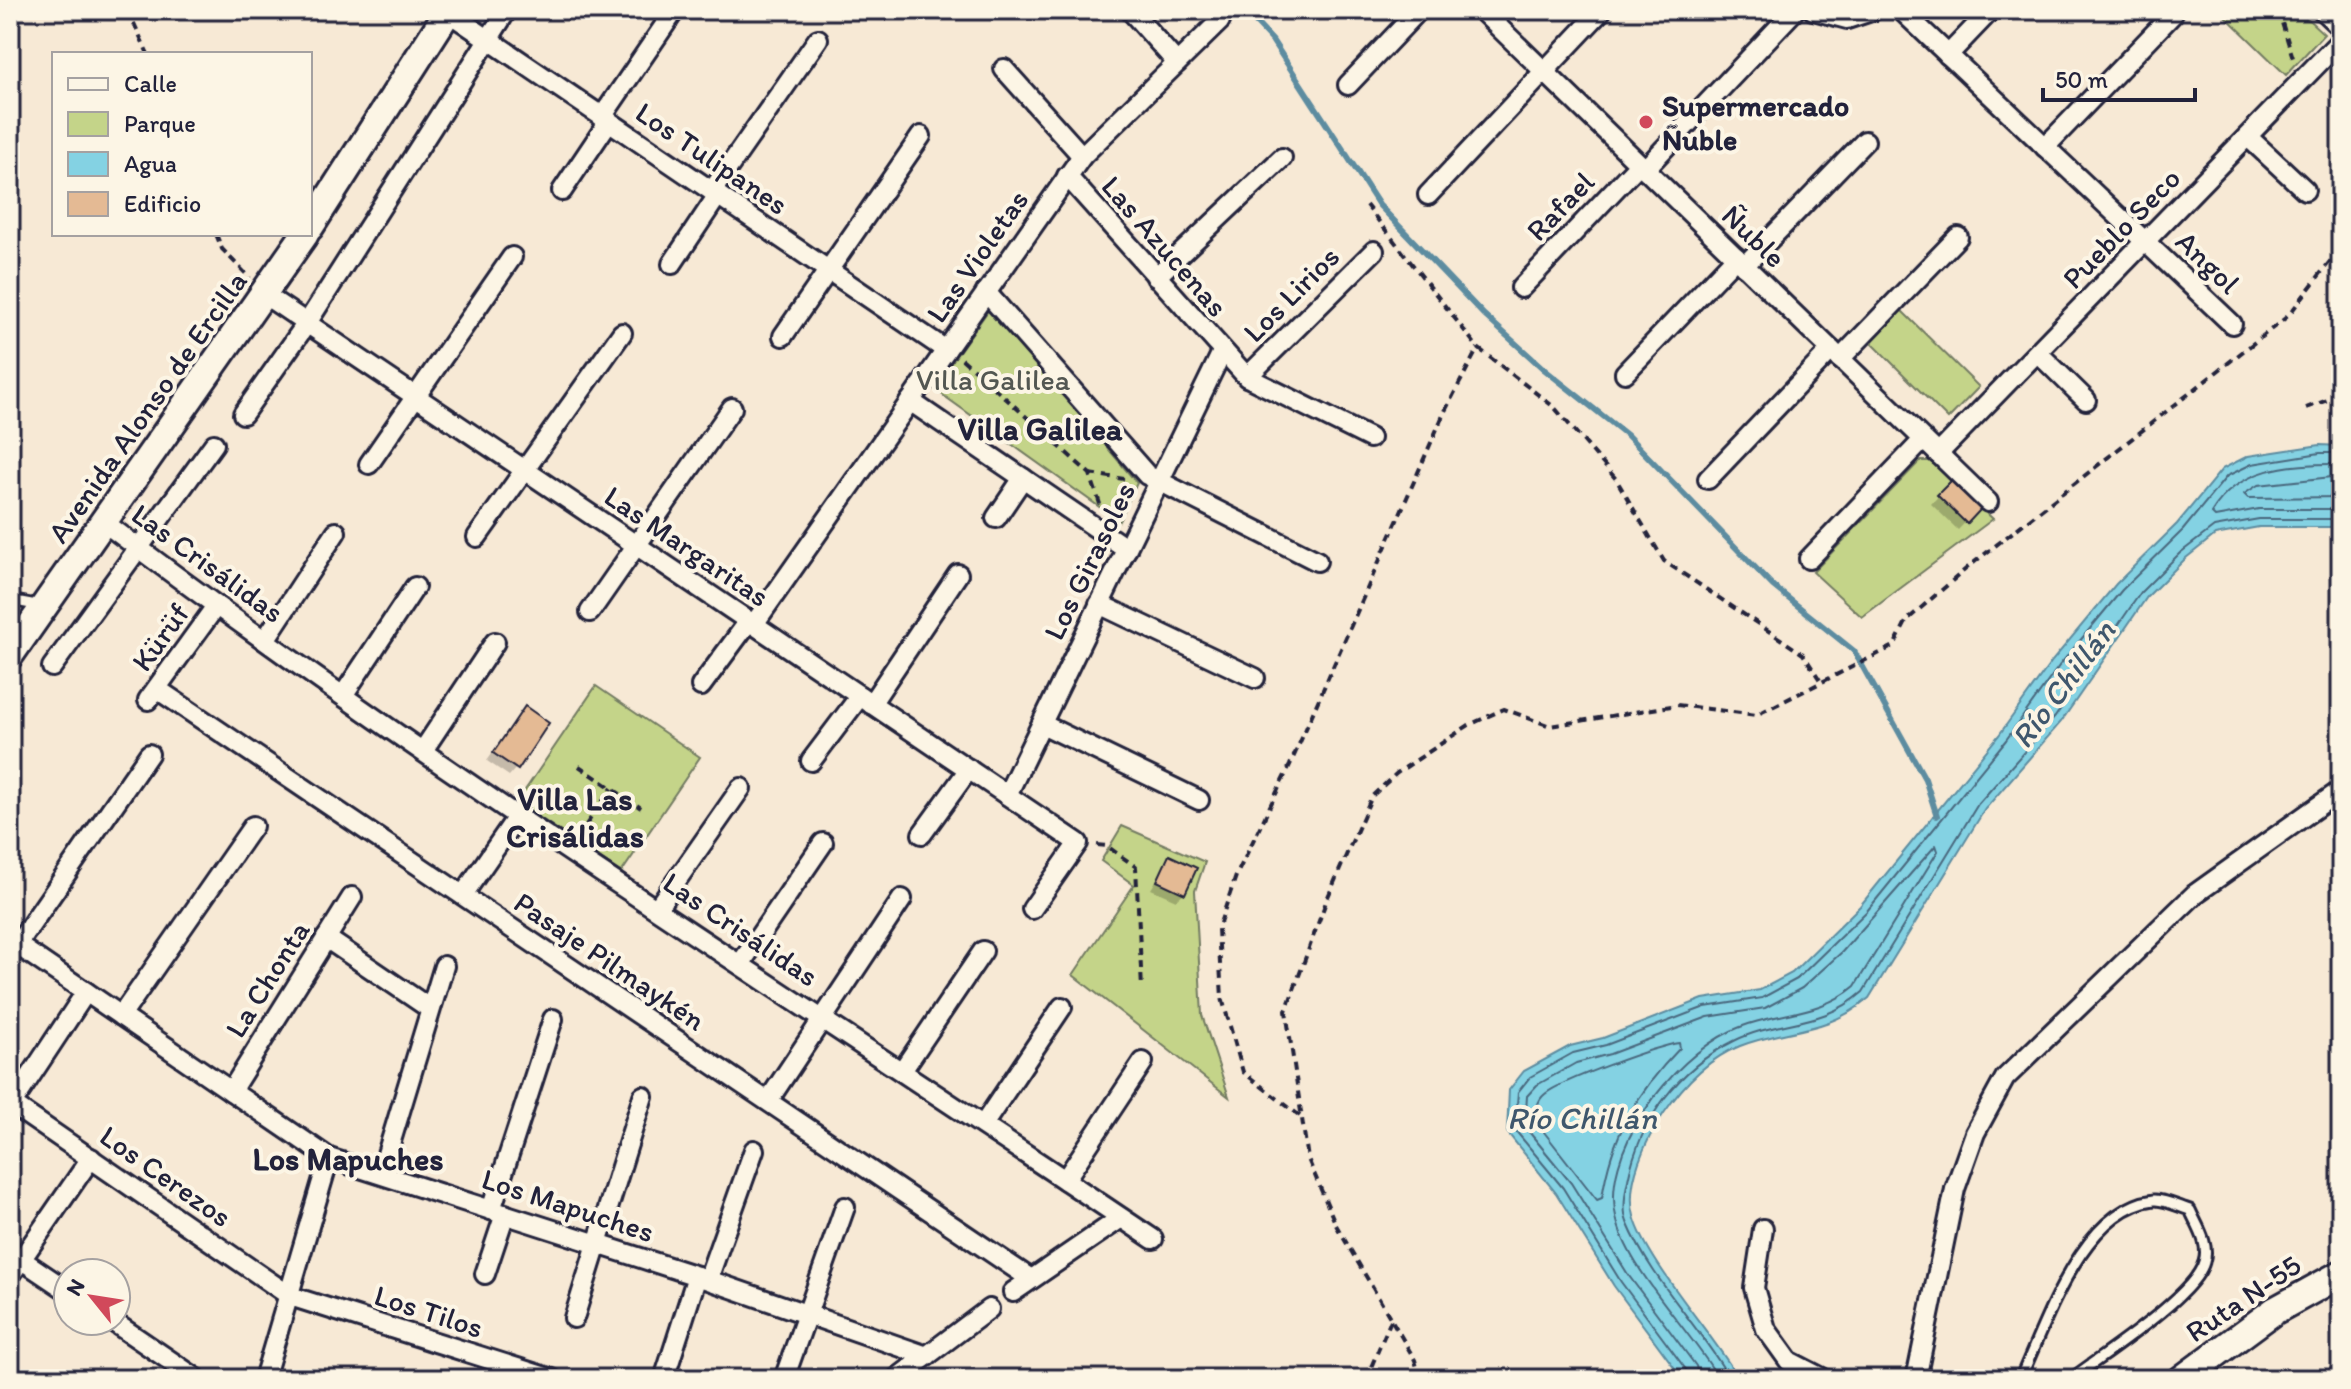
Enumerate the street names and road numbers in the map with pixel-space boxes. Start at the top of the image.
street label: Los Tulipanes [629,93,795,223]
street label: Pueblo Seco [2054,160,2188,296]
street label: Rafael [1518,163,1602,249]
street label: Las Azucenas [1094,168,1236,324]
street label: Las Violetas [918,182,1036,330]
street label: Ñuble [1714,197,1794,275]
street label: Angol [2168,223,2248,302]
street label: Los Lirios [1235,238,1347,350]
street label: Avenida Alonso de Ercilla [39,264,255,550]
street label: Los Girasoles [1035,476,1143,646]
street label: Las Margaritas [597,477,777,615]
street label: Las Crisálidas [124,495,292,631]
street label: Kürüf [123,596,197,678]
street label: Las Crisálidas [656,863,826,995]
street label: Pasaje Pilmaykén [507,883,713,1039]
street label: La Chonta [217,913,318,1044]
street label: Los Cerezos [93,1117,239,1235]
street label: Los Mapuches [477,1160,659,1250]
street label: Ruta N-55 [2178,1246,2308,1350]
street label: Los Tilos [370,1276,488,1346]

